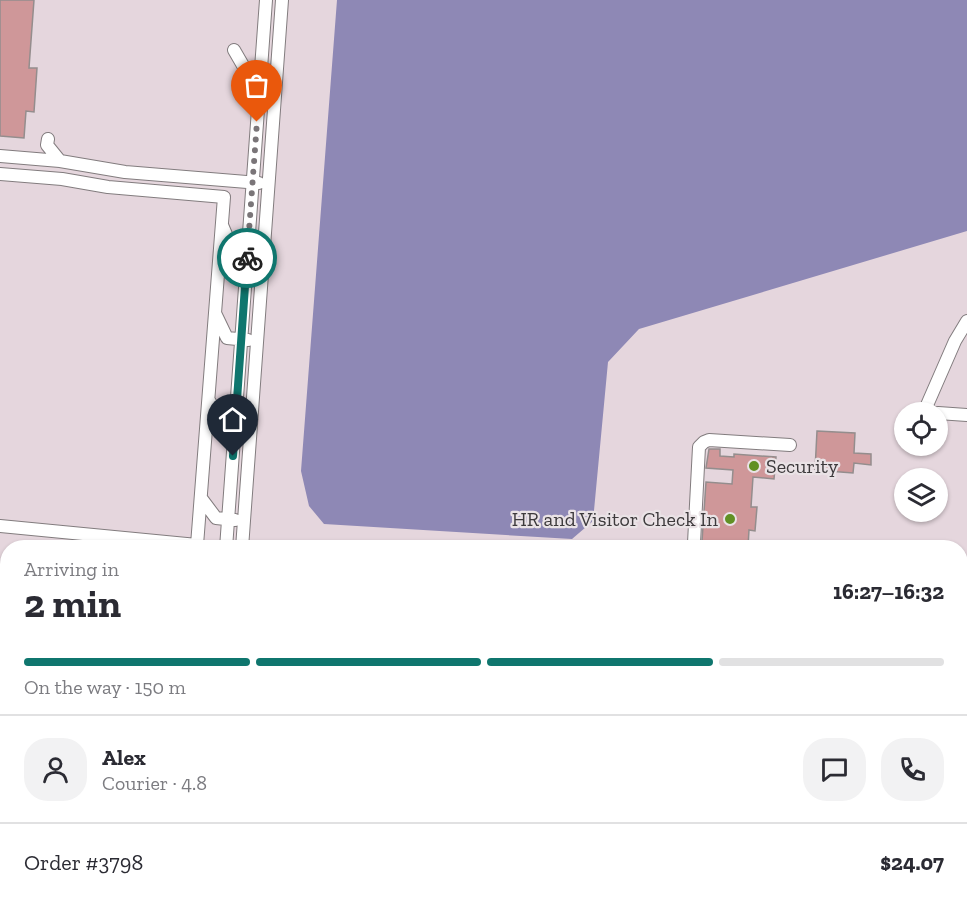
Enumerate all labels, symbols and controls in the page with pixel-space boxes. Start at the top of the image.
pin [231,60,282,122]
icon: bag [240,69,273,102]
courier [217,228,277,288]
icon: bike [231,242,264,275]
pin [207,394,258,456]
map controls [894,402,948,522]
button: locate [894,402,948,456]
icon: home [216,403,249,436]
place label: Security [766,454,839,478]
marker: Security [747,459,761,473]
button: layers [894,468,948,522]
place label: HR and Visitor Check In [512,507,719,531]
marker: HR and Visitor Check In [723,512,737,526]
text: Arriving in [24,557,119,581]
text: 16:27–16:32 [833,578,944,605]
text: 2 min [24,580,121,627]
text: On the way · 150 m [24,675,186,699]
button: person [24,738,87,801]
button: chat [803,738,866,801]
button: phone [881,738,944,801]
text: Alex [102,744,146,771]
text: Courier · 4.8 [102,771,207,795]
text: Order #3798 [24,849,143,876]
text: $24.07 [880,849,944,876]

